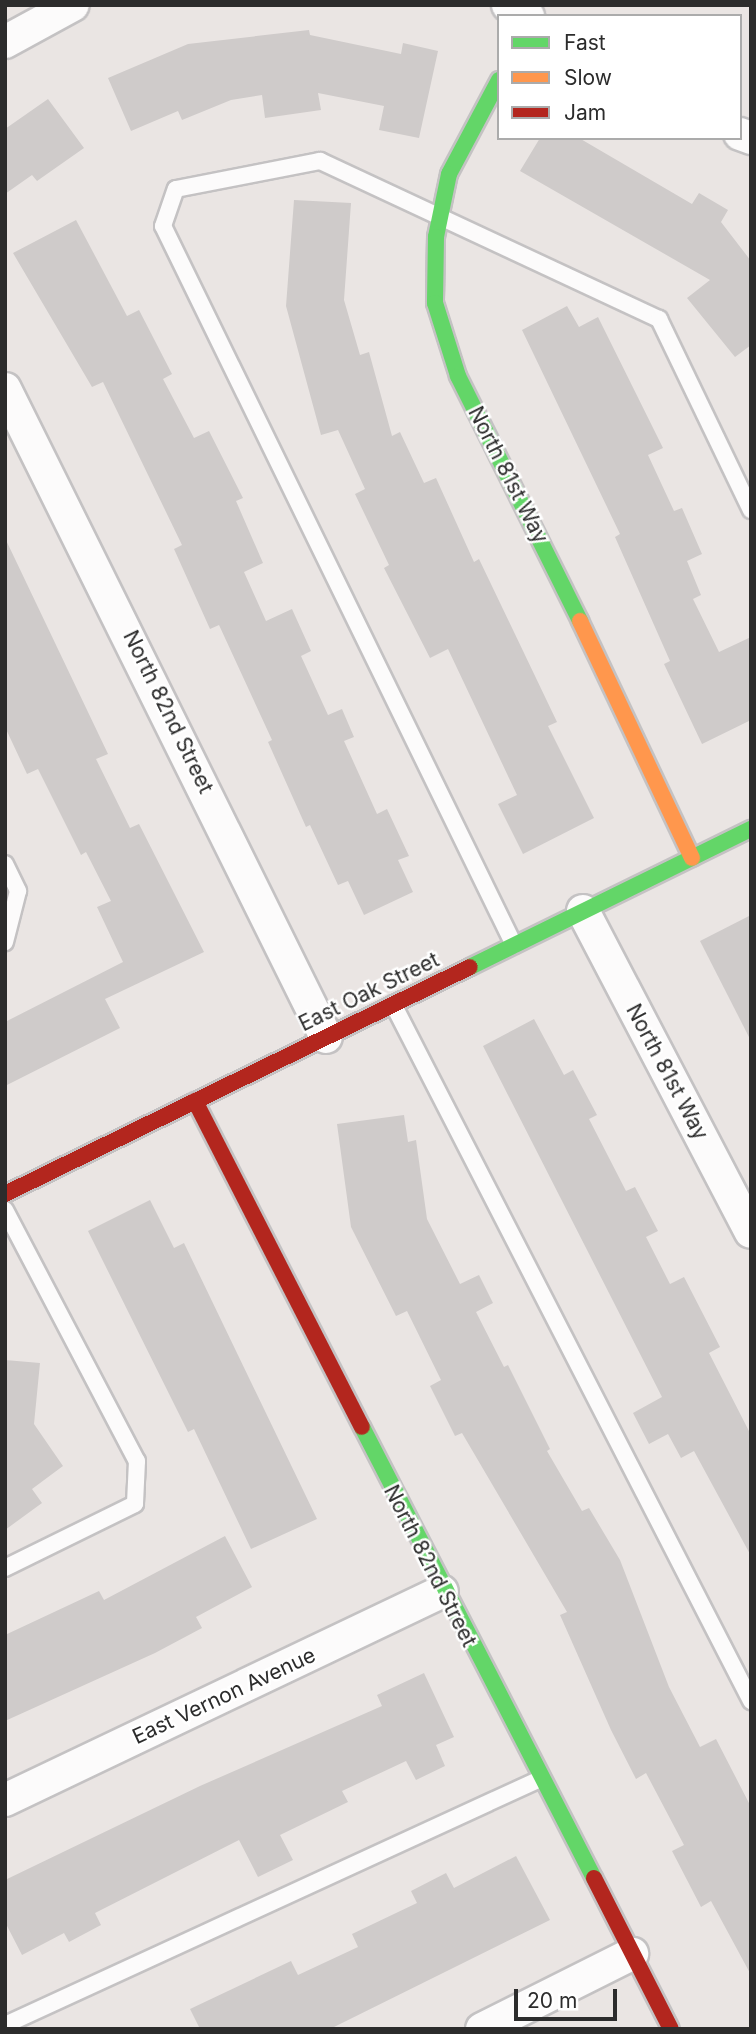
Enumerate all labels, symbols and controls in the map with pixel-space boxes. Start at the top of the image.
legend [497,14,742,140]
text: Fast [564,30,606,55]
text: Slow [564,65,612,90]
text: Jam [564,100,606,125]
street label: North 81st Way [463,402,553,548]
street label: North 82nd Street [118,626,218,798]
street label: East Oak Street [295,947,443,1037]
street label: North 81st Way [621,1000,713,1144]
street label: North 82nd Street [378,1481,482,1651]
street label: East Vernon Avenue [128,1642,320,1750]
scale bar [518,1974,621,2018]
text: 20 m [527,1988,577,2013]

